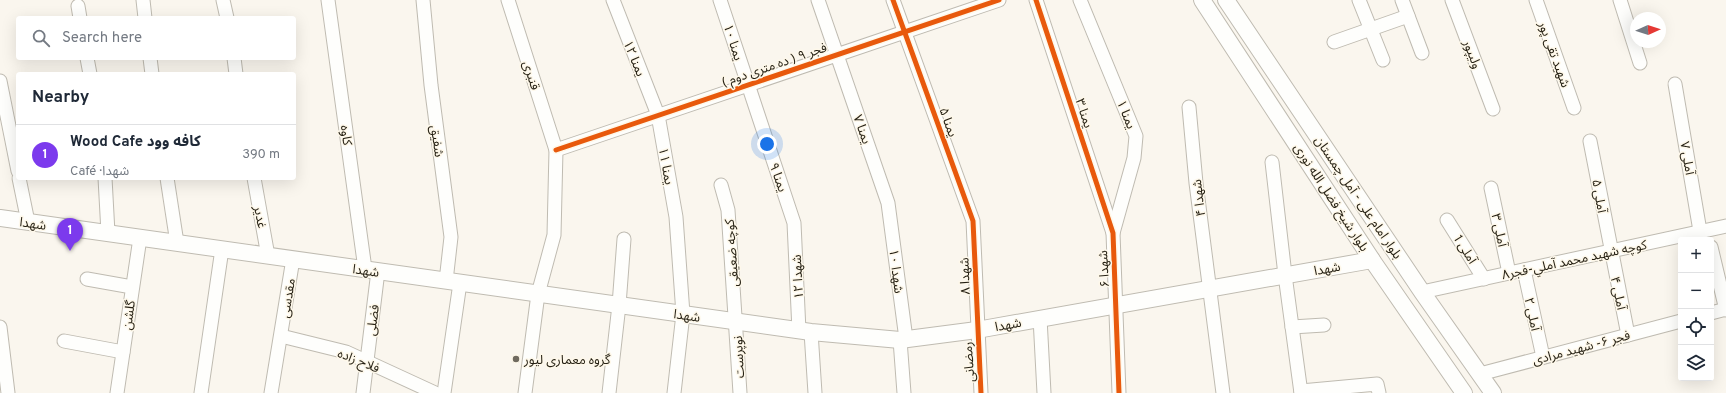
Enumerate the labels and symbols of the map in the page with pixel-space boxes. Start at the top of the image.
north arrow [1630,12,1666,48]
street label: شهید تقی پور [1533,18,1572,90]
street label: یمنا ۱۰ [719,22,746,63]
street label: ولیپور [1458,37,1484,72]
street label: یمنا ۱۲ [619,38,648,79]
street label: فجر ۹ ( ده متری دوم ) [720,40,830,91]
street label: قنبری [518,59,542,92]
street label: یمنا ۳ [1071,97,1095,131]
street label: یمنا ۱ [1112,98,1138,132]
street label: یمنا ۵ [934,106,960,140]
street label: یمنا ۷ [849,113,874,147]
street label: کاوه [336,124,354,147]
street label: شفیق [426,124,446,158]
street label: بلوار امام علی - آمل چمستان [1310,133,1405,263]
your location [757,134,777,154]
street label: آملی ۷ [1675,140,1698,178]
street label: بلوار شیخ فضل الله نوری [1289,141,1371,256]
street label: یمنا ۱۱ [654,146,676,186]
street label: یمنا ۹ [765,161,790,195]
street label: شهدا ۴ [1190,178,1210,217]
street label: آملی ۵ [1587,178,1610,216]
street label: غدیر [249,204,269,230]
street label: آملی ۳ [1487,212,1510,250]
street label: شهدا [18,215,47,235]
pin: 1 [57,218,83,251]
street label: کوچه ضعیقی [723,218,743,287]
street label: آملی 1 [1449,232,1481,269]
street label: كوچه شهيد محمد آملي-فجر۸ [1500,237,1649,285]
street label: شهدا ۱۰ [884,248,906,294]
street label: شهدا ۶ [1096,250,1114,288]
street label: شهدا ۱۲ [790,254,808,300]
street label: شهدا ۸ [957,257,975,295]
street label: شهدا [1313,260,1342,280]
street label: شهدا [351,262,380,282]
street label: آملی ۴ [1606,275,1629,313]
street label: مقدسی [278,277,300,319]
street label: آملی ۲ [1520,296,1543,334]
street label: گلشن [120,299,140,331]
street label: فضلی [364,303,384,337]
street label: شهدا [672,307,701,327]
street label: شهدا [994,316,1023,336]
street label: فجر ۶- شهید مرادی [1531,328,1632,370]
street label: نوپرست [731,335,749,379]
street label: رمضانی [961,341,979,383]
street label: فلاح زاده [334,346,382,379]
place label: گروه معماری لیور [523,353,611,369]
marker: گروه معماری لیور [511,354,521,364]

